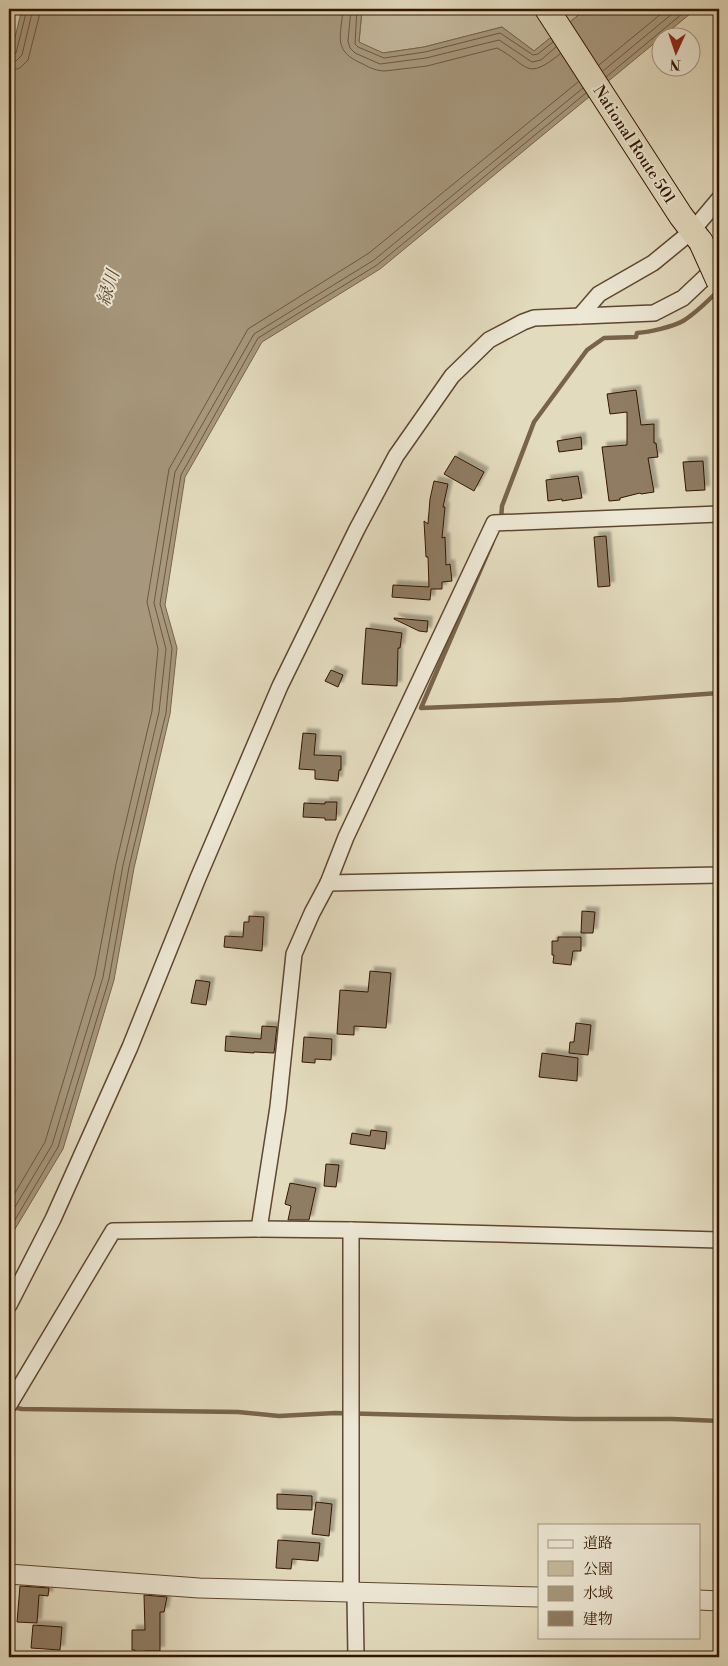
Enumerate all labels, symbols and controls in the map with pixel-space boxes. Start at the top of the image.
north arrow [650,28,700,78]
text: N [669,55,681,73]
street label: National Route 501 [588,82,680,208]
water label: 緑川 [92,266,126,309]
legend [538,1524,700,1638]
text: 道路 [583,1534,613,1553]
text: 公園 [583,1560,613,1579]
text: 水域 [583,1584,613,1603]
text: 建物 [583,1610,613,1629]

